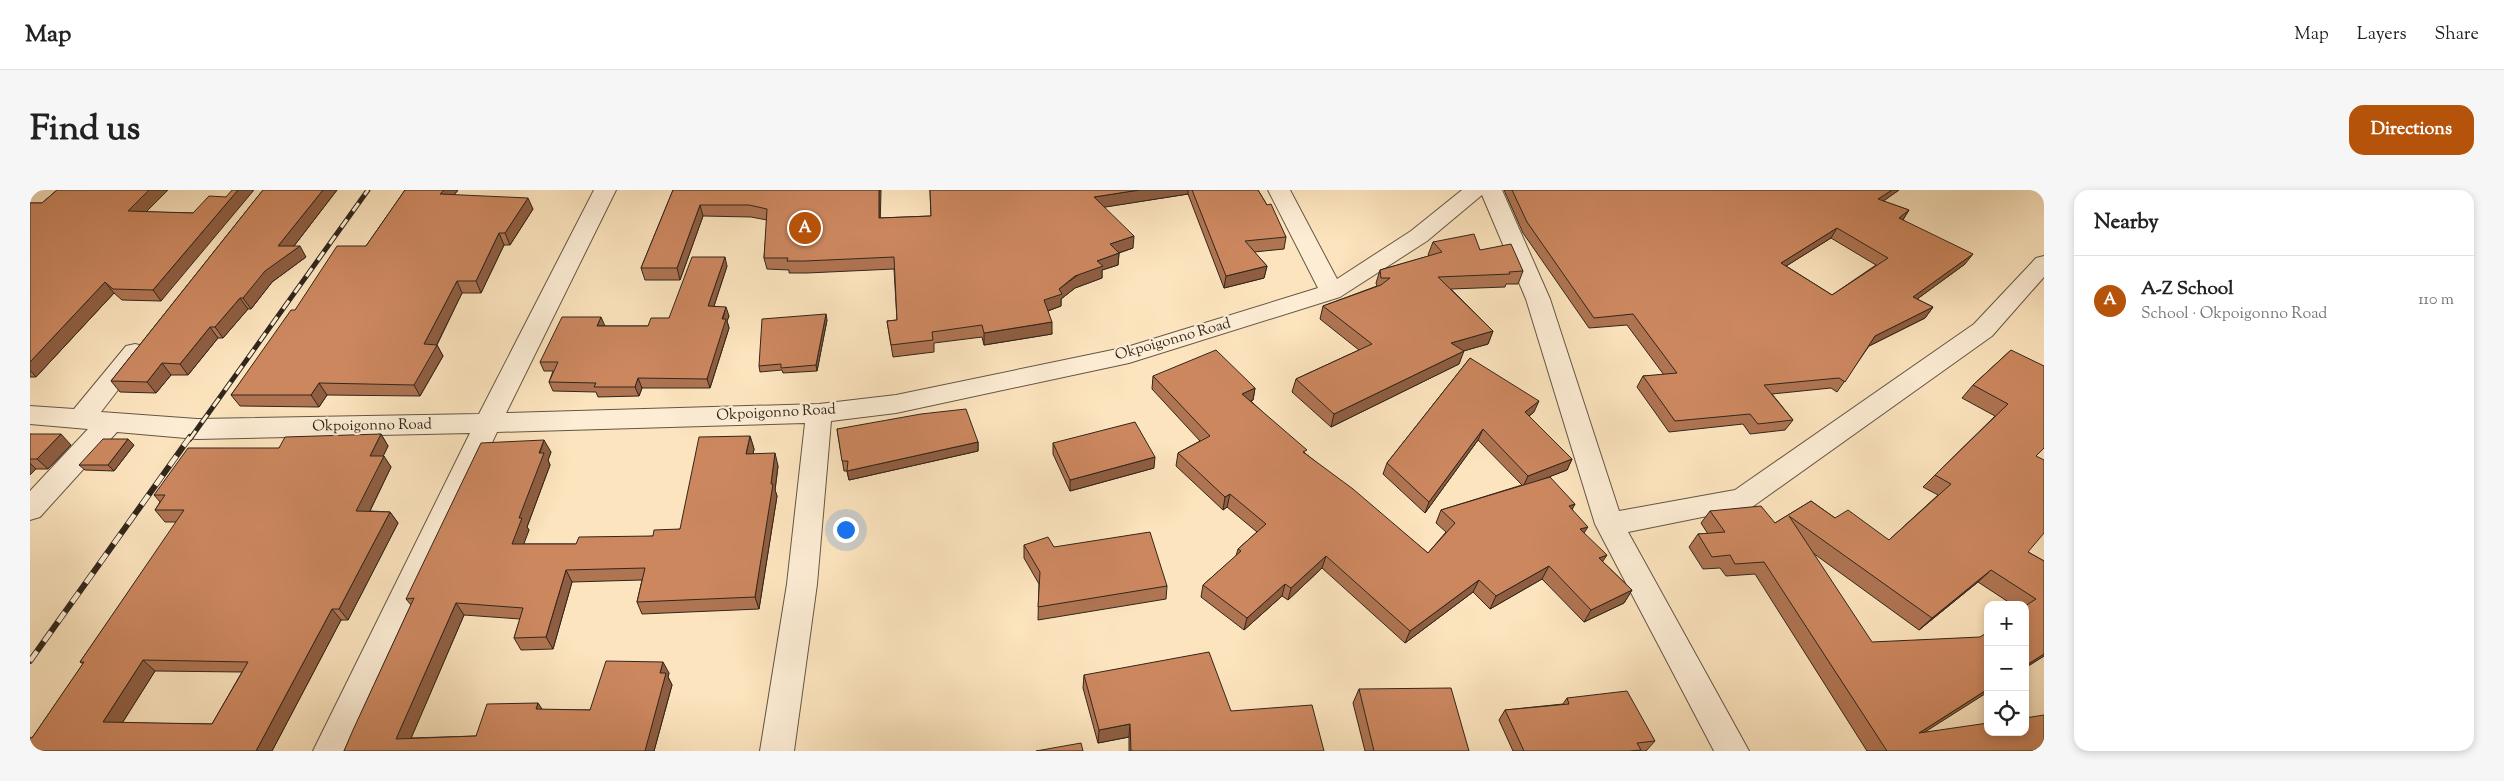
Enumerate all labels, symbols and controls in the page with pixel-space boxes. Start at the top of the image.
text: Map [25,18,71,52]
text: Map [2294,22,2329,48]
text: Layers [2357,22,2407,48]
text: Share [2435,22,2479,48]
text: Find us [30,105,140,156]
button: Directions [2349,105,2474,155]
text: Nearby [2094,208,2159,238]
pin: A [789,209,821,247]
text: A-Z School [2141,276,2233,303]
text: A [2104,289,2117,312]
text: 110 m [2418,289,2454,312]
text: School · Okpoigonno Road [2141,303,2327,326]
street label: Okpoigonno Road [1113,313,1234,367]
street label: Okpoigonno Road [716,399,837,427]
street label: Okpoigonno Road [312,414,433,438]
your location [833,517,859,543]
map controls [1984,601,2029,736]
button: + [1984,601,2029,646]
button: − [1984,646,2029,691]
button: locate [1984,691,2029,736]

